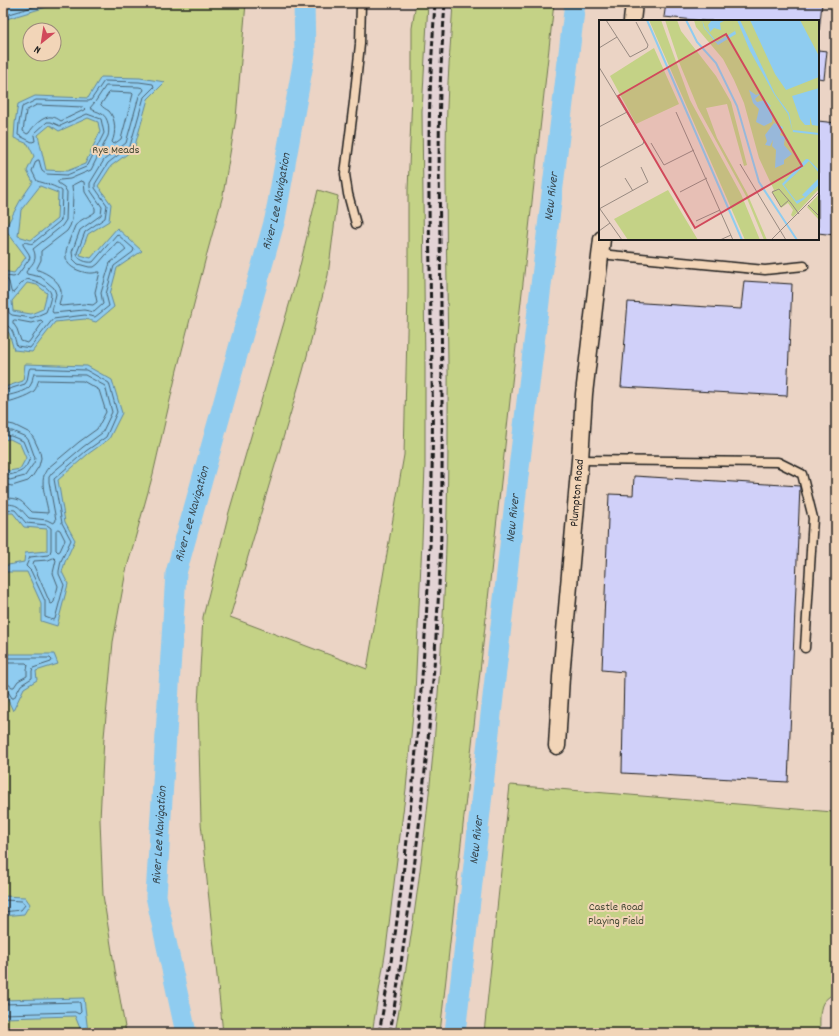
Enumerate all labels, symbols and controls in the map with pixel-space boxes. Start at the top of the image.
inset map [599,20,819,240]
north arrow [22,22,62,62]
text: N [31,40,44,57]
park label: Rye Meads [92,142,140,159]
water label: River Lee Navigation [257,151,296,252]
water label: New River [539,169,564,222]
street label: Plumpton Road [566,458,589,527]
water label: River Lee Navigation [170,463,215,564]
water label: New River [501,491,526,543]
water label: River Lee Navigation [147,785,172,885]
water label: New River [465,813,489,865]
park label: Castle Road Playing Field [588,899,644,930]

